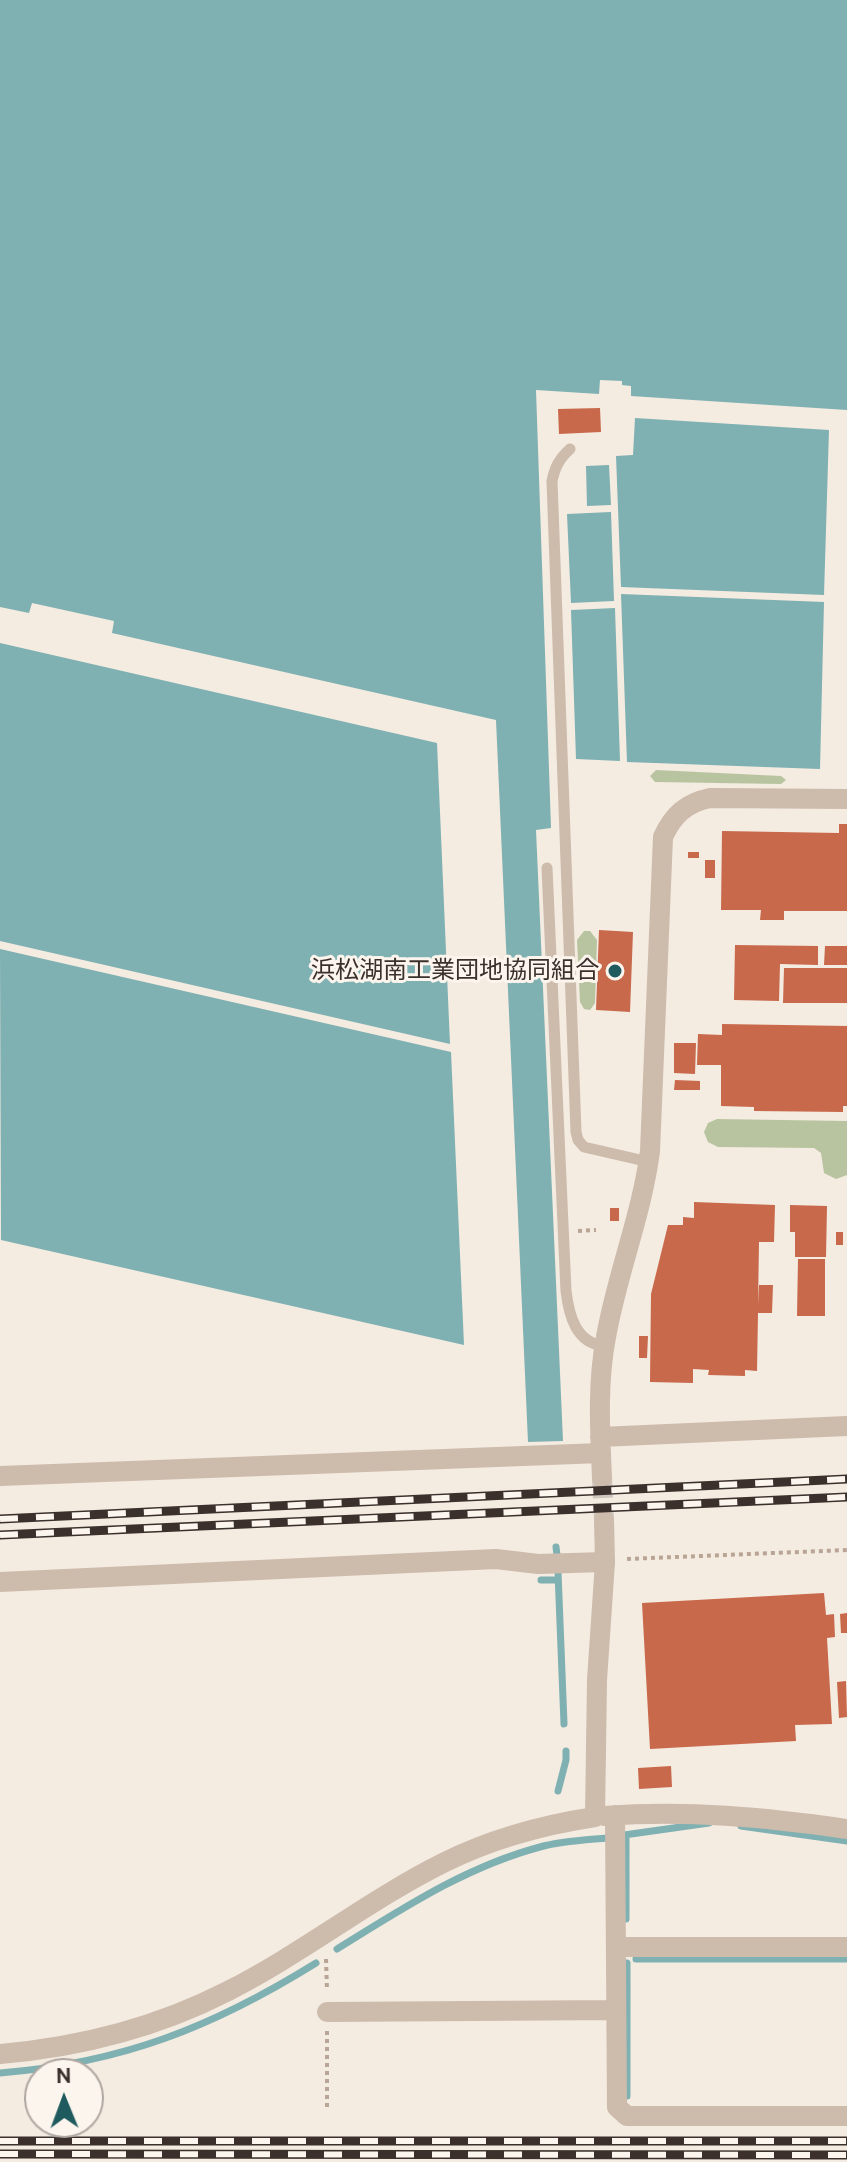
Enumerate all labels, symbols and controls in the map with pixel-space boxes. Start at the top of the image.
place label: 浜松湖南工業団地協同組合 [311,957,599,985]
marker: 浜松湖南工業団地協同組合 [606,962,624,980]
north arrow [24,2058,104,2138]
text: N [56,2062,72,2089]

